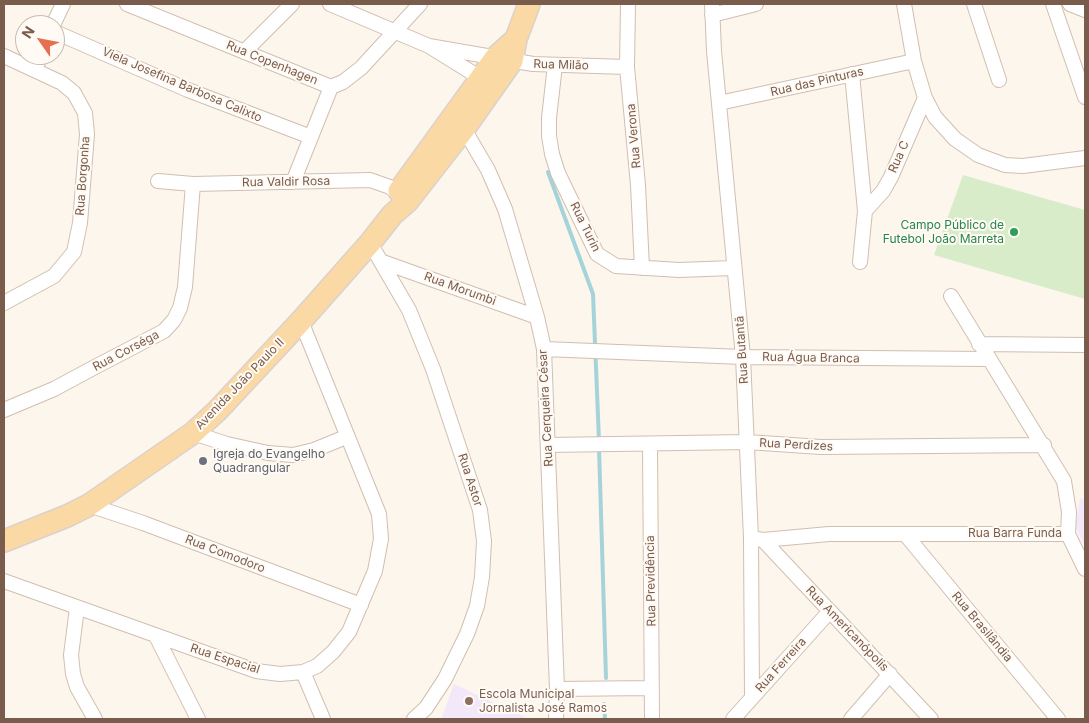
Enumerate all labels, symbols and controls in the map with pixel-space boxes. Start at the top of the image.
north arrow [15,15,65,65]
text: N [18,23,38,41]
street label: Rua Copenhagen [224,38,320,88]
street label: Viela Josefina Barbosa Calixto [100,45,264,125]
street label: Rua Milão [533,57,589,73]
street label: Rua das Pinturas [769,64,865,100]
street label: Rua Verona [624,103,644,169]
street label: Rua Borgonha [73,136,93,216]
street label: Rua C [886,139,912,175]
street label: Rua Valdir Rosa [242,174,330,190]
street label: Rua Turin [567,200,603,254]
place label: Campo Público de Futebol João Marreta [883,218,1004,246]
marker: Campo Público de Futebol João Marreta [1008,226,1020,238]
street label: Rua Morumbi [422,269,498,309]
street label: Rua Butantã [732,315,752,385]
street label: Rua Corséga [90,328,162,374]
street label: Avenida João Paulo II [193,335,287,433]
street label: Rua Cerqueira César [536,349,556,467]
street label: Rua Água Branca [762,350,860,366]
street label: Rua Perdizes [759,436,833,454]
place label: Igreja do Evangelho Quadrangular [213,447,325,475]
street label: Rua Astor [455,452,485,508]
marker: Igreja do Evangelho Quadrangular [197,455,209,467]
street label: Rua Barra Funda [968,526,1062,540]
street label: Rua Comodoro [183,532,267,576]
street label: Rua Previdência [643,535,659,627]
street label: Rua Americanópolis [803,583,891,675]
street label: Rua Brasilândia [949,589,1015,665]
street label: Rua Ferreira [753,635,809,695]
street label: Rua Espacial [188,641,262,677]
place label: Escola Municipal Jornalista José Ramos [479,687,607,715]
marker: Escola Municipal Jornalista José Ramos [463,695,475,707]

